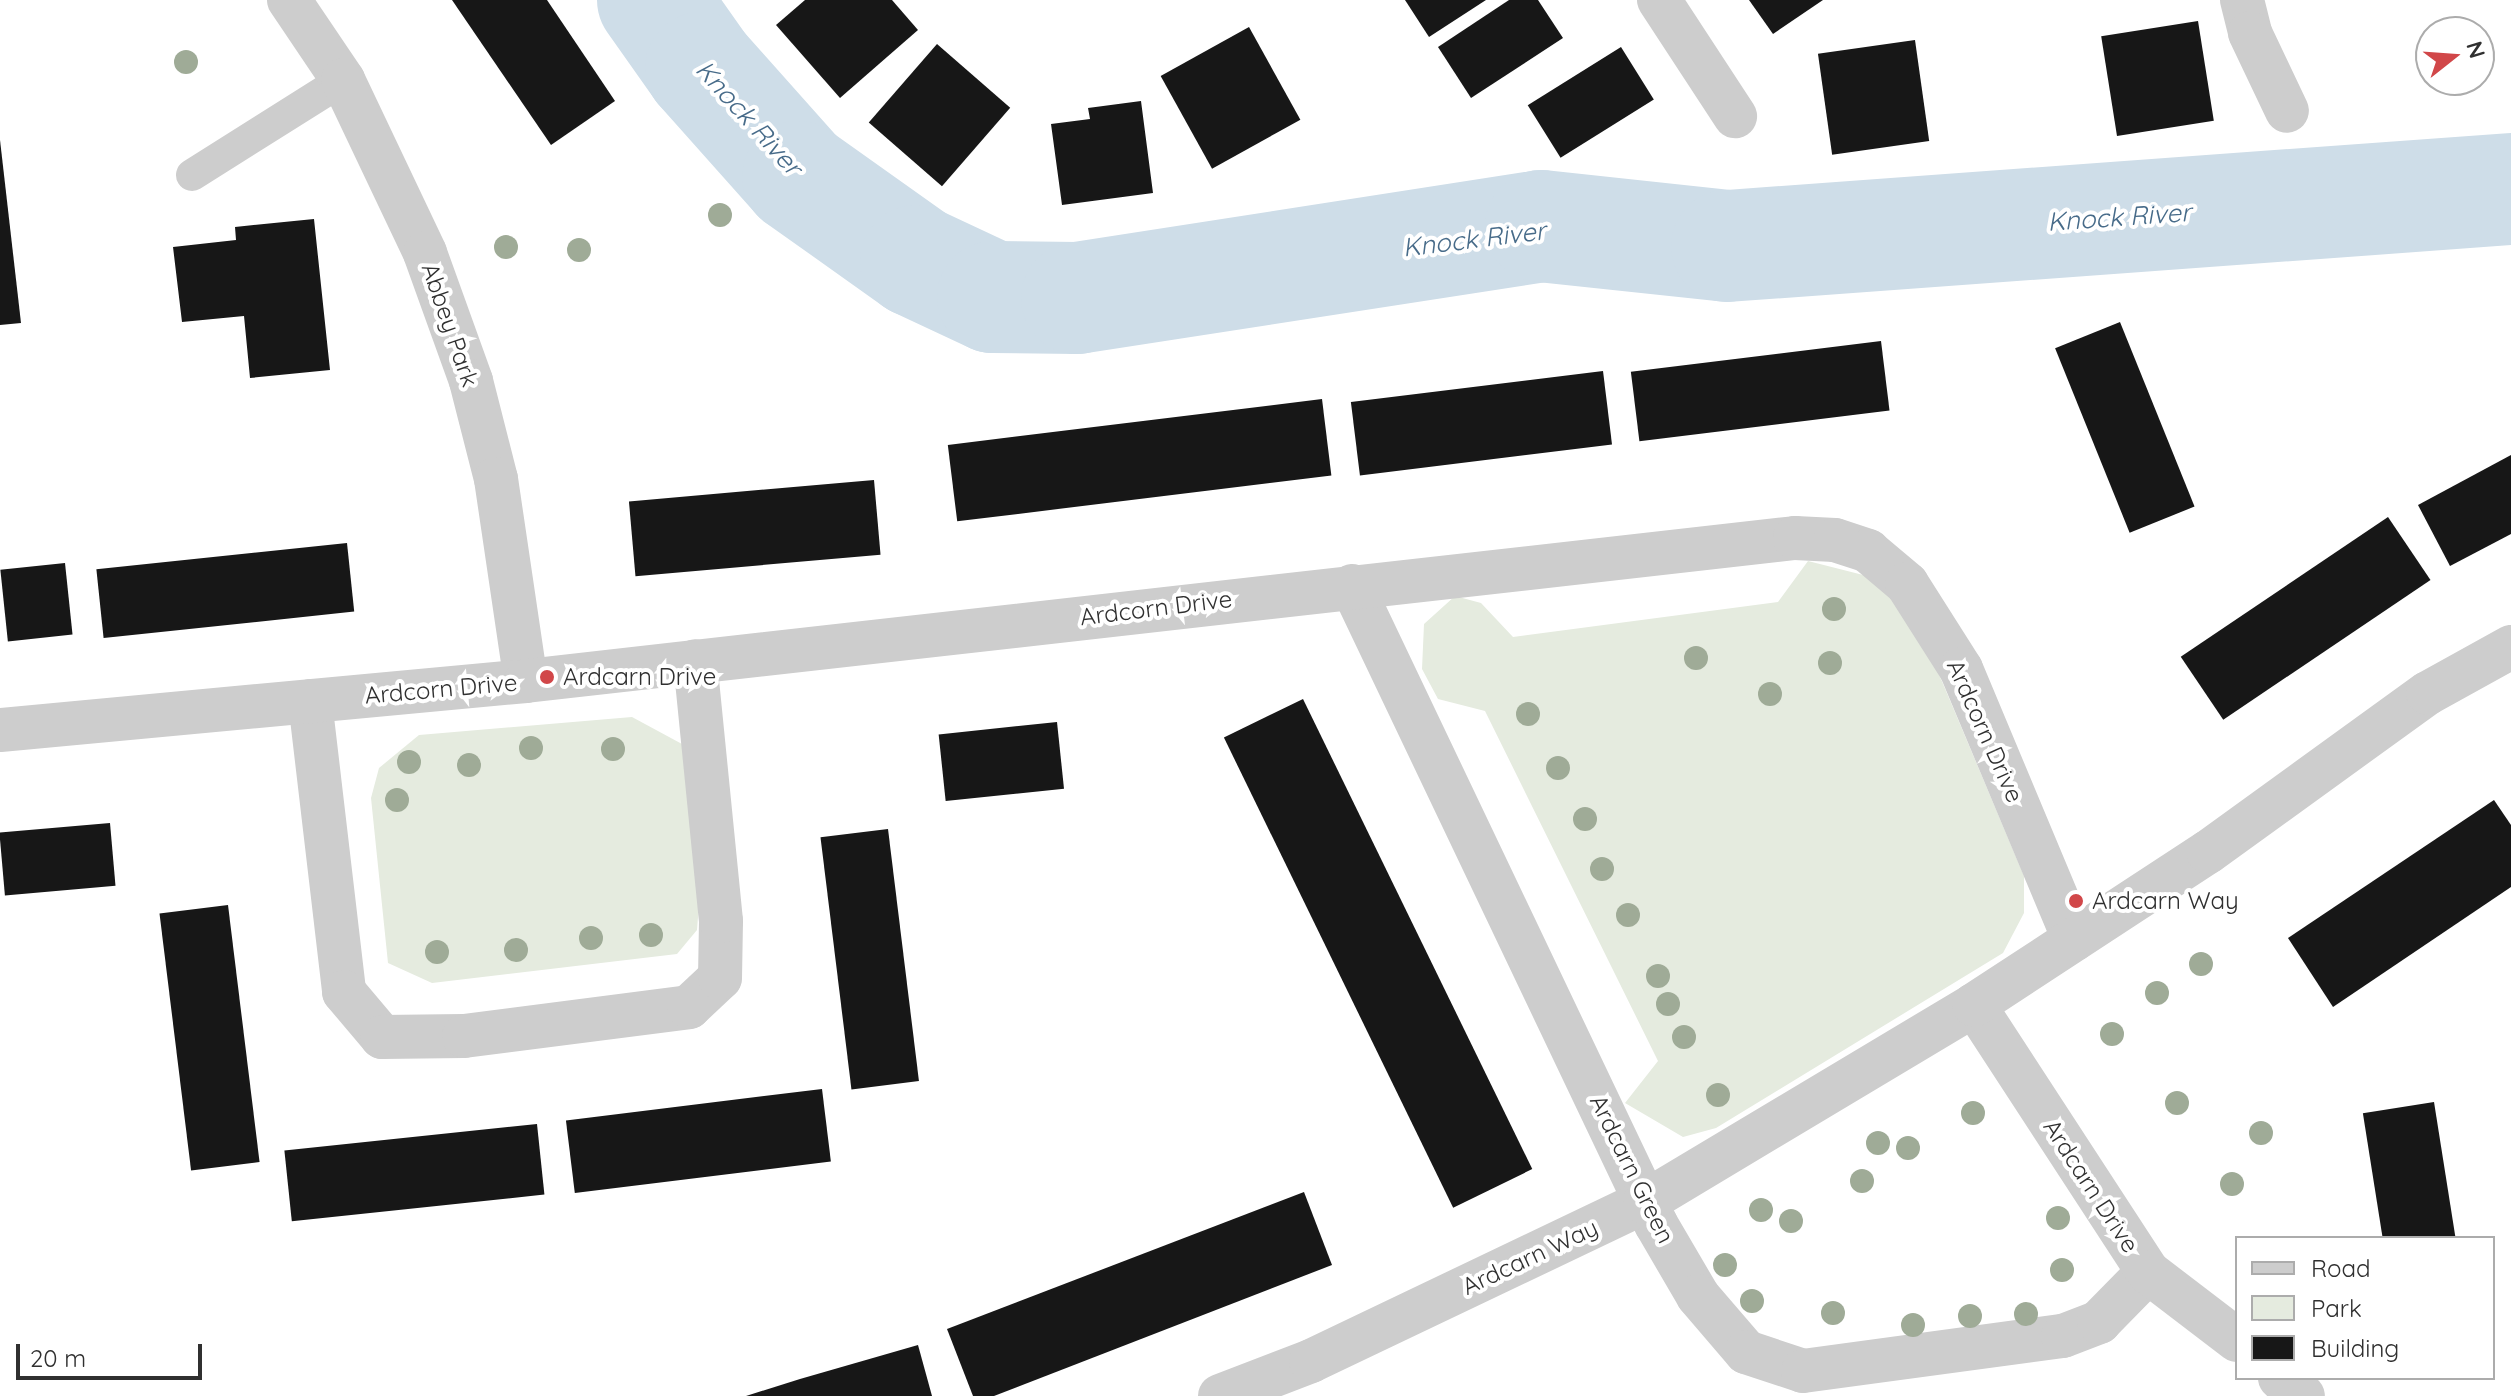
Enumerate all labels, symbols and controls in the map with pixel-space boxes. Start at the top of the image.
north arrow [2415,16,2495,96]
text: N [2460,38,2492,61]
water label: Knock River [689,54,809,182]
water label: Knock River [2046,196,2192,238]
water label: Knock River [1401,215,1547,263]
street label: Abbey Park [415,259,485,391]
street label: Ardcorn Drive [1078,584,1234,632]
street label: Ardcorn Drive [1941,655,2029,807]
place label: Ardcarn Drive [563,663,716,691]
street label: Ardcorn Drive [363,668,519,710]
marker: Ardcarn Drive [538,668,556,686]
place label: Ardcarn Way [2092,887,2239,915]
marker: Ardcarn Way [2067,892,2085,910]
street label: Ardcarn Green [1584,1090,1680,1248]
street label: Ardcarn Drive [2037,1114,2145,1258]
street label: Ardcarn Way [1457,1213,1603,1301]
legend [2235,1236,2495,1380]
text: Road [2311,1253,2371,1283]
text: Park [2311,1293,2362,1323]
scale bar [20,1328,206,1378]
text: Building [2311,1333,2399,1363]
text: 20 m [30,1343,86,1373]

